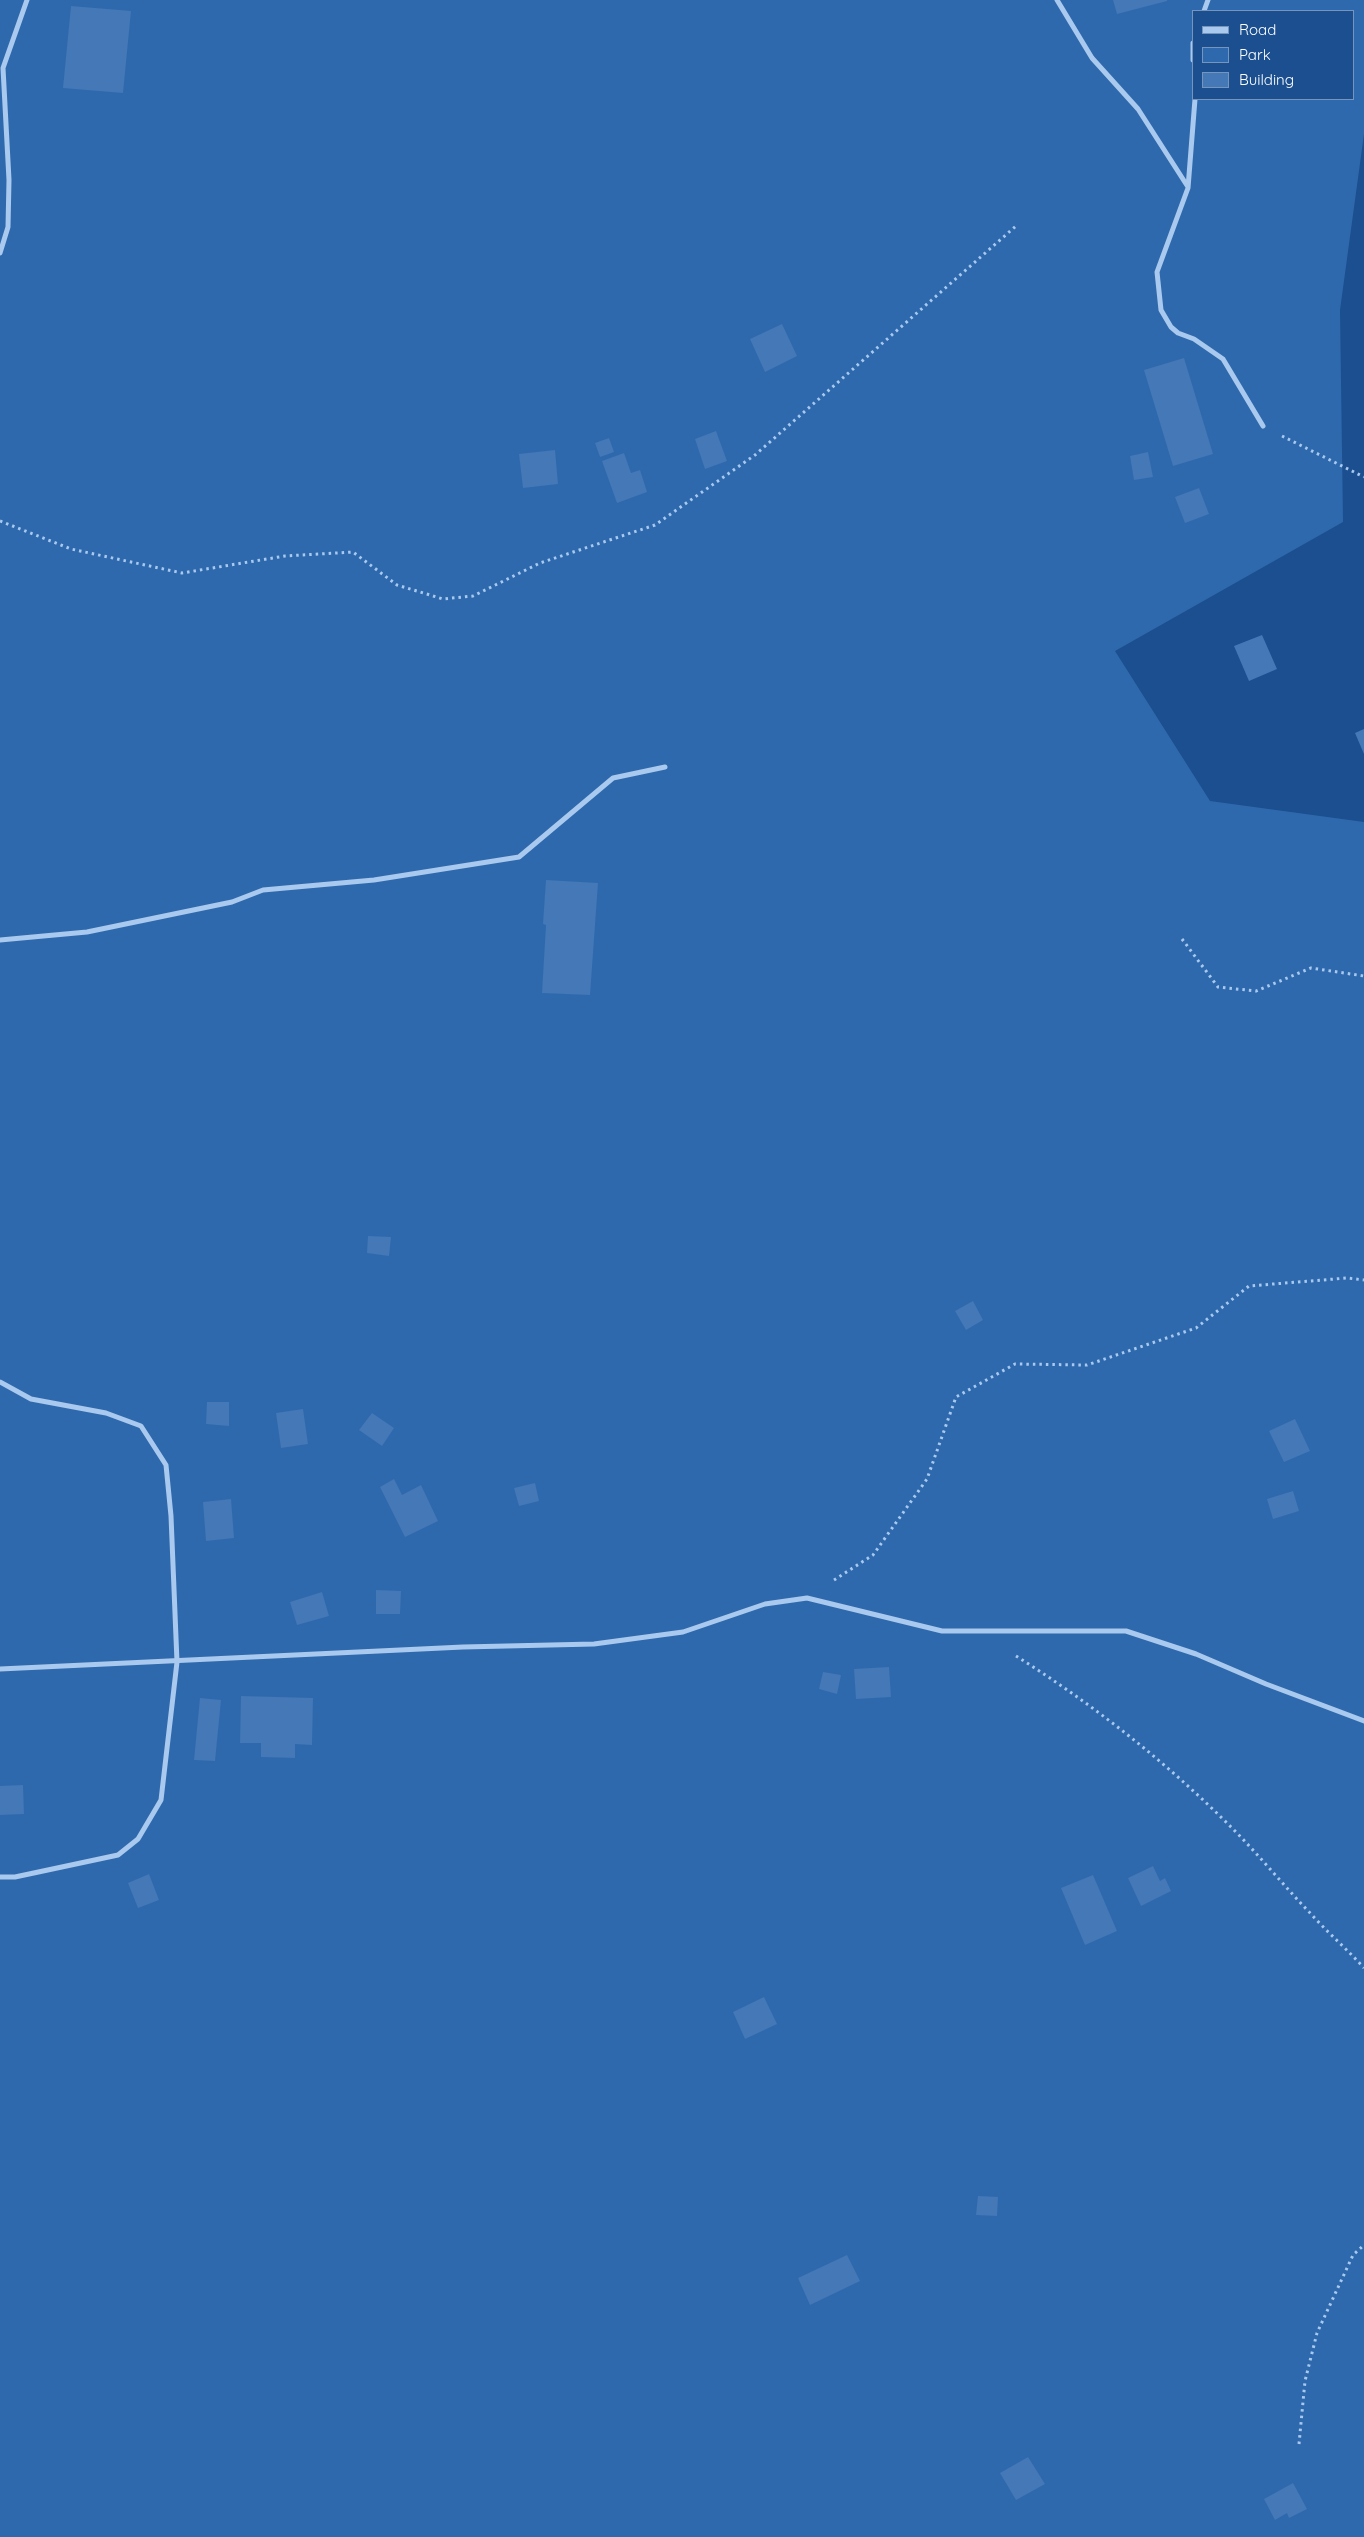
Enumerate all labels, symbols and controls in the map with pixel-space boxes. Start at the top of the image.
legend [1192,10,1354,100]
text: Road [1239,20,1276,39]
text: Park [1239,45,1271,64]
text: Building [1239,70,1294,89]

